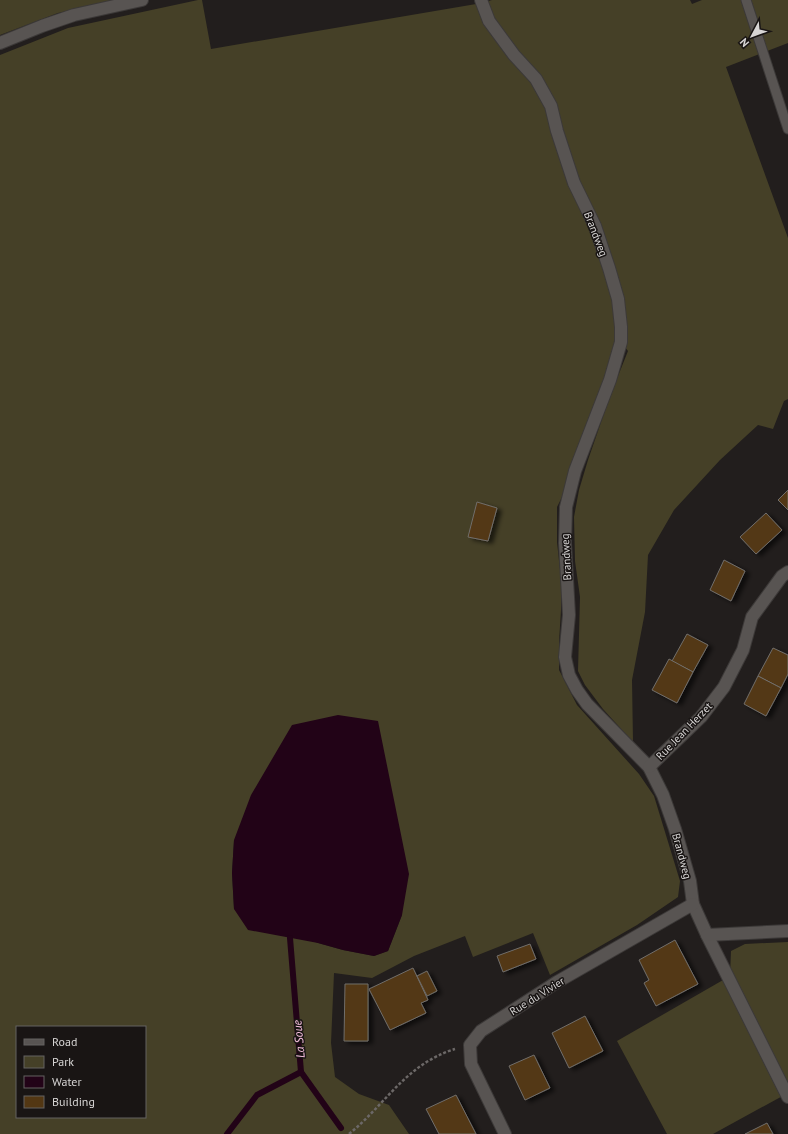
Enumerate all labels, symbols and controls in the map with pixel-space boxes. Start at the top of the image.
north arrow [732,16,772,56]
text: N [737,35,752,50]
street label: Brandweg [581,210,611,258]
street label: Brandweg [558,533,574,581]
street label: Rue Jean Herzet [653,699,715,763]
street label: Brandweg [669,832,695,881]
street label: Rue du Vivier [507,973,567,1018]
water label: La Soue [289,1019,308,1059]
legend [16,1026,146,1118]
text: Road [52,1034,77,1049]
text: Park [52,1054,74,1069]
text: Water [52,1074,82,1089]
text: Building [52,1094,95,1109]

